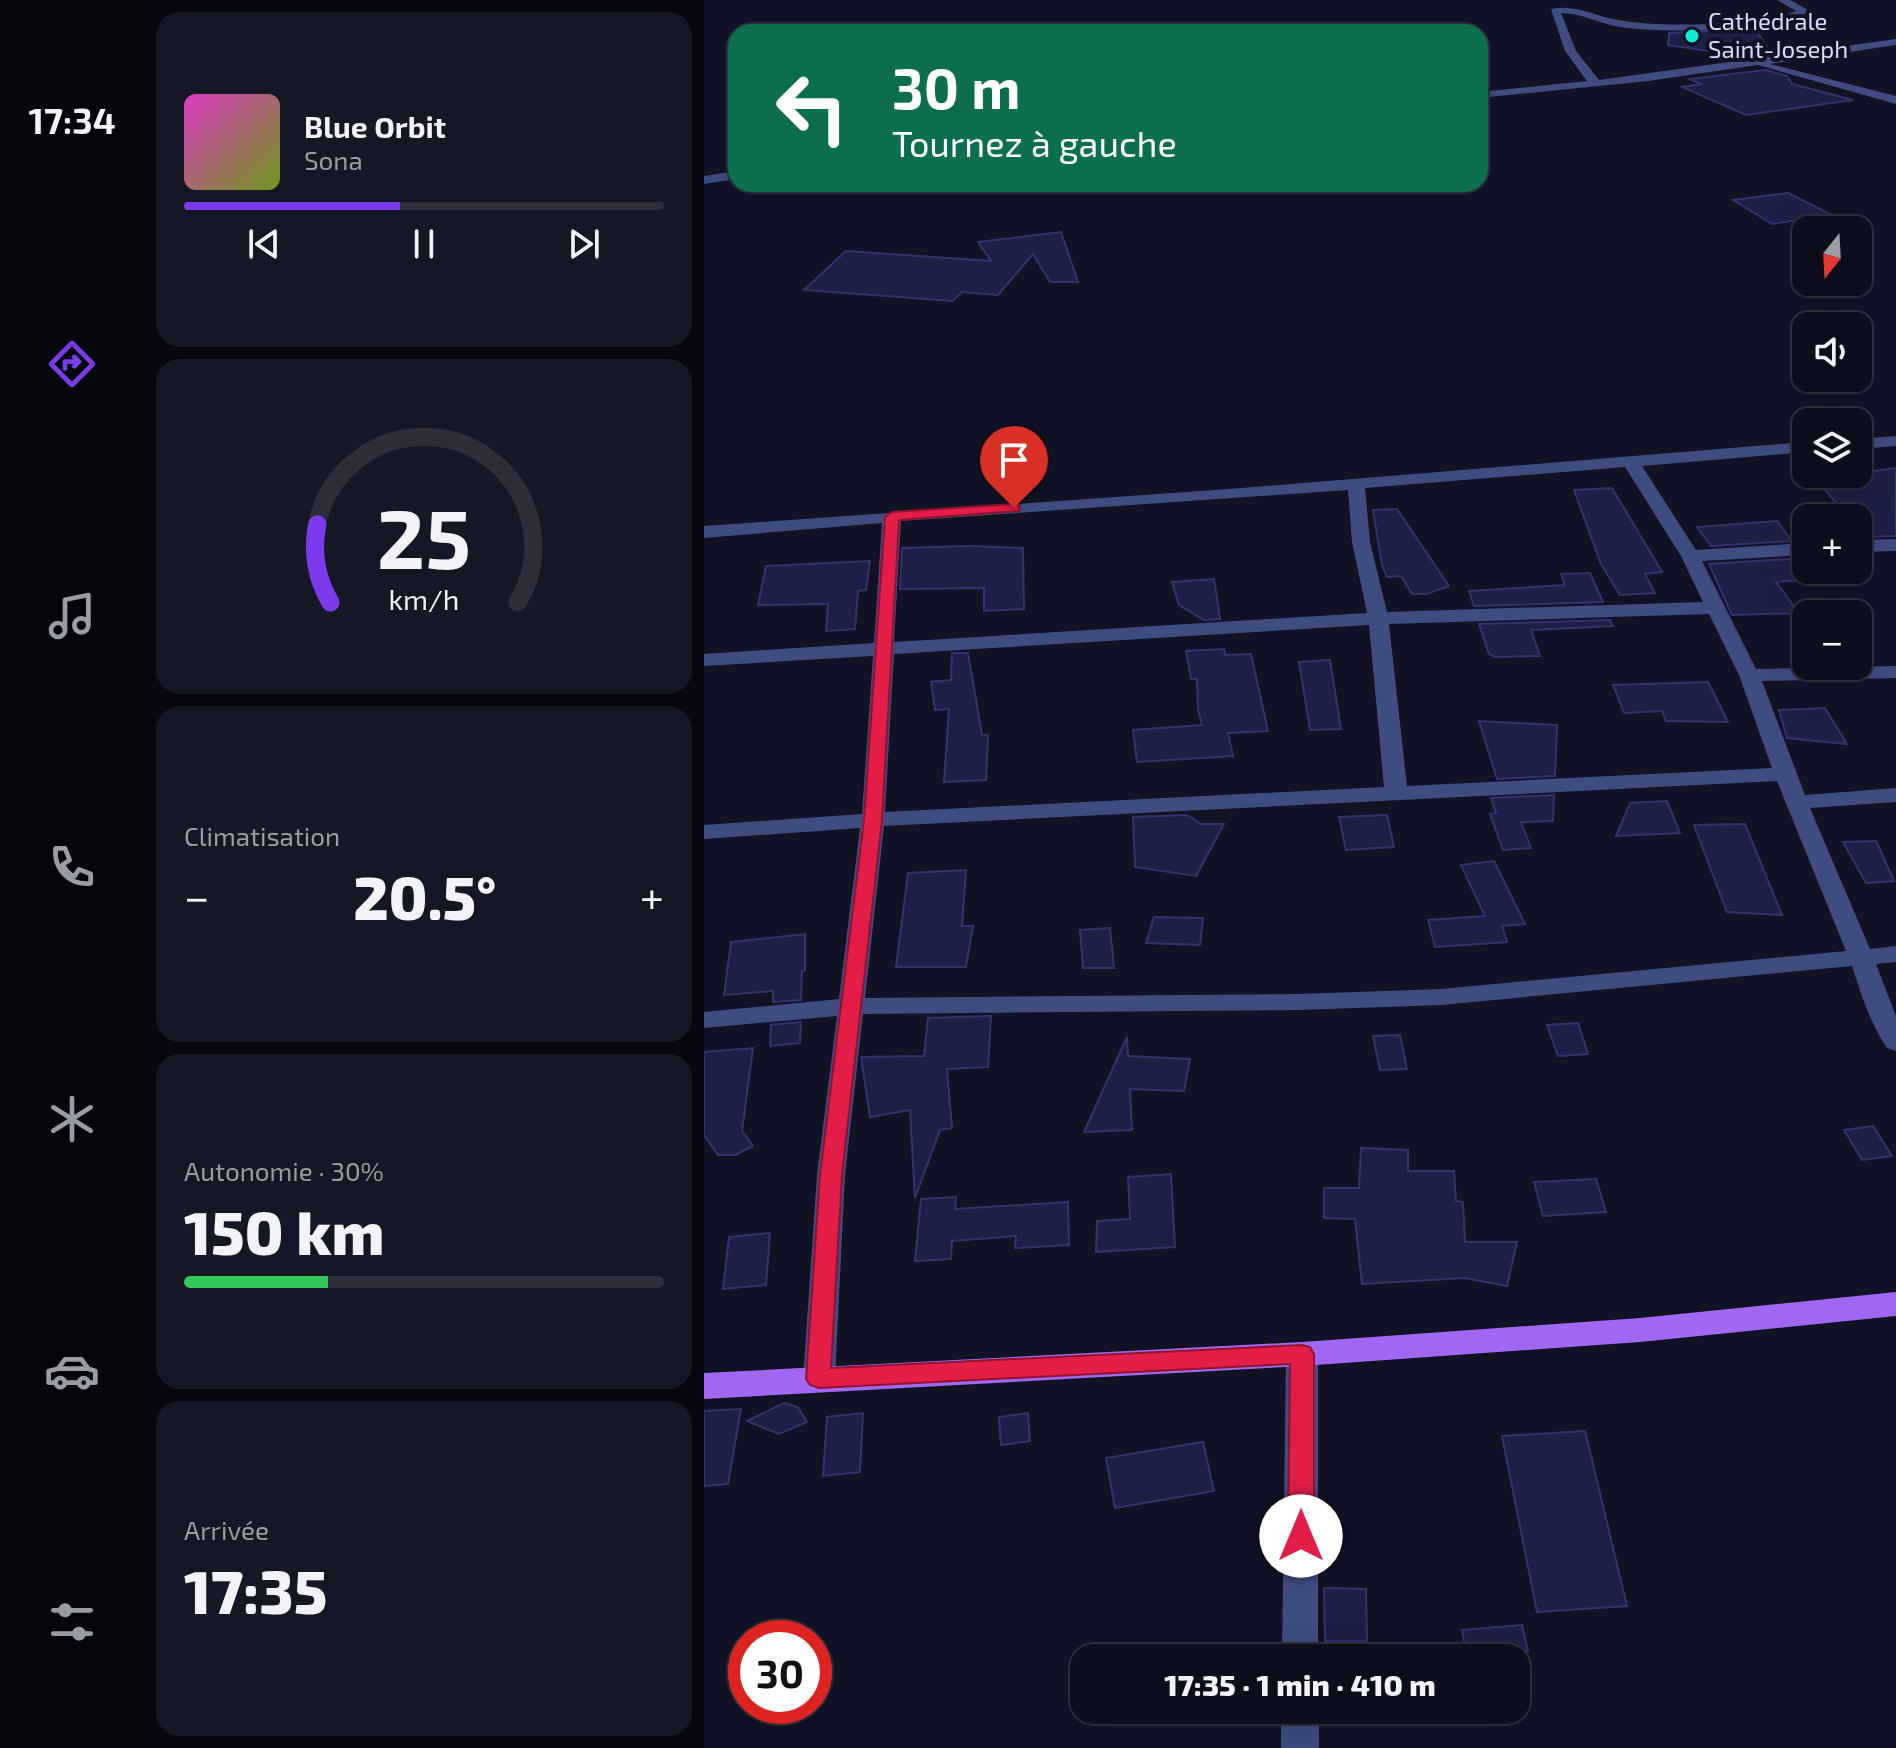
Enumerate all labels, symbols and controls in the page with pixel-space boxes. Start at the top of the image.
place label: Cathédrale Saint-Joseph [1708,6,1848,63]
marker: Cathédrale Saint-Joseph [1683,27,1701,45]
text: 30 m [892,53,1021,120]
icon: left [760,56,864,160]
text: 17:34 [28,98,116,141]
text: Blue Orbit [304,108,446,144]
text: Tournez à gauche [892,121,1177,164]
text: Sona [304,144,363,175]
north arrow [1792,216,1872,296]
map controls [1792,216,1872,680]
icon: previous [242,222,286,266]
icon: pause [402,222,446,266]
icon: next [562,222,606,266]
button: sound [1792,312,1872,392]
icon: directions [44,336,100,392]
button: layers [1792,408,1872,488]
pin [980,426,1048,508]
icon: arrive [992,438,1036,482]
text: 25 [377,485,471,585]
button: + [1792,504,1872,584]
text: km/h [389,581,459,616]
icon: music [44,588,100,644]
button: − [1792,600,1872,680]
text: Climatisation [184,820,340,851]
icon: phone [44,839,100,895]
text: 20.5° [353,860,496,932]
text: − [184,869,210,922]
text: + [640,869,664,922]
icon: climate [44,1091,100,1147]
text: Autonomie · 30% [184,1155,384,1186]
text: 150 km [184,1195,384,1267]
icon: car [44,1343,100,1399]
position arrow [1259,1494,1343,1578]
text: Arrivée [184,1514,269,1545]
text: 17:35 [184,1554,327,1626]
icon: filters [44,1594,100,1650]
speed limit sign: 30 [728,1620,832,1724]
text: 17:35 · 1 min · 410 m [1164,1666,1436,1702]

